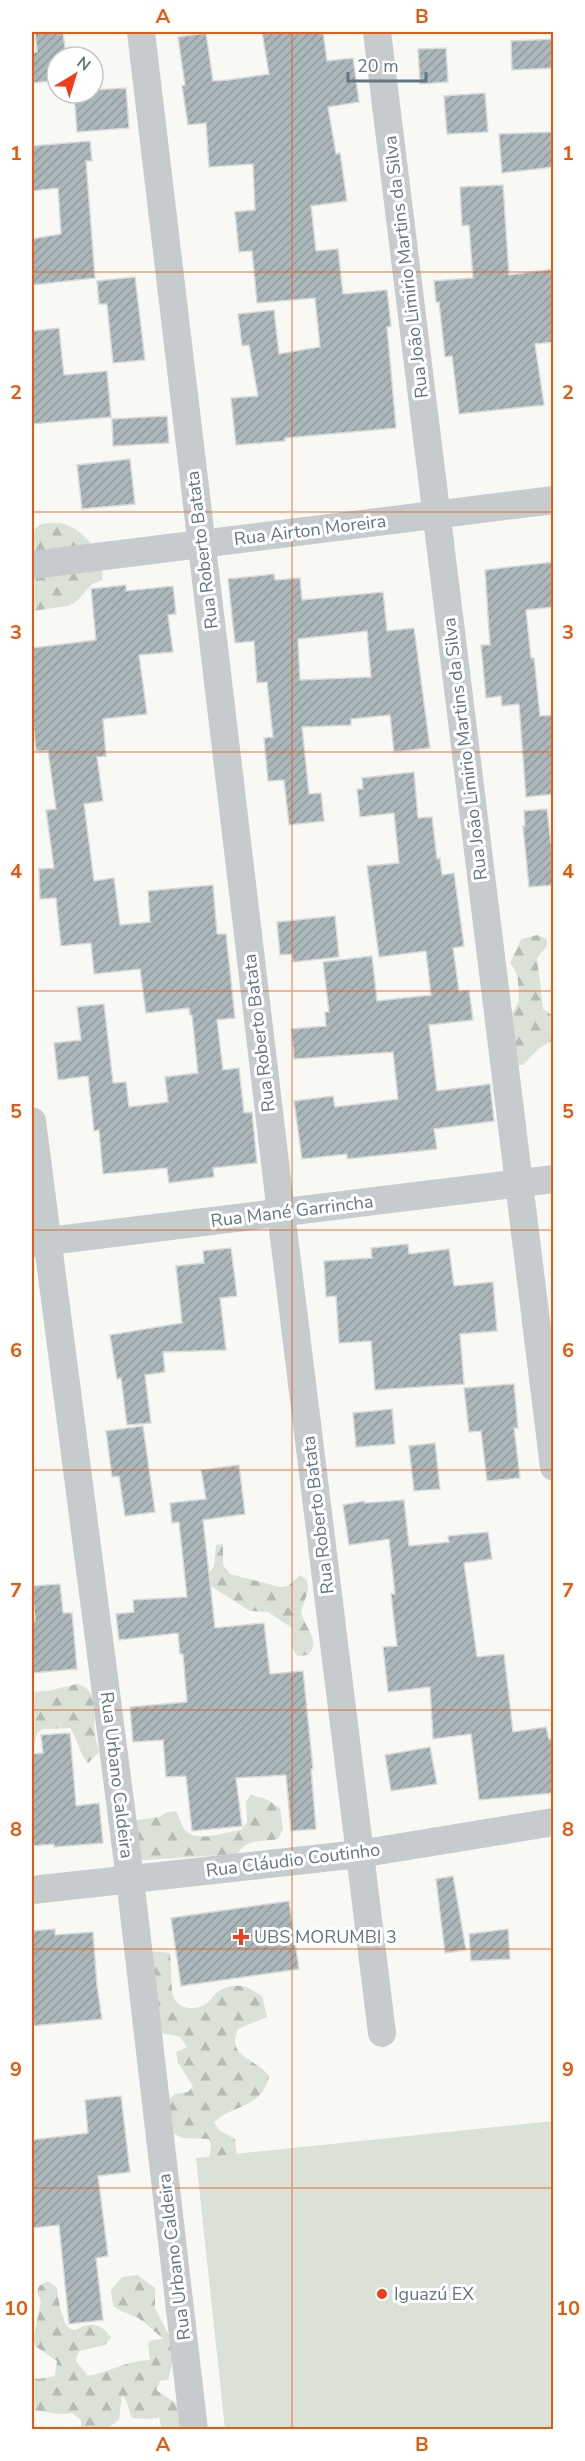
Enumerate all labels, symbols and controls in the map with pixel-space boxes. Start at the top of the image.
text: A [156,3,171,30]
text: B [415,3,429,30]
north arrow [45,45,105,105]
scale bar [348,45,426,83]
text: N [72,52,95,76]
text: 20 m [357,54,399,78]
street label: Rua João Limirio Martins da Silva [378,134,434,400]
text: 1 [10,140,22,167]
text: 1 [562,140,574,167]
text: 2 [10,379,22,406]
text: 2 [562,379,574,406]
street label: Rua Roberto Batata [180,469,224,631]
street label: Rua Airton Moreira [233,509,387,551]
street label: Rua João Limirio Martins da Silva [437,616,493,882]
text: 3 [10,619,22,646]
text: 3 [562,619,574,646]
text: 4 [10,858,22,885]
text: 4 [562,858,574,885]
street label: Rua Roberto Batata [237,952,281,1114]
text: 5 [10,1098,22,1125]
text: 5 [562,1098,574,1125]
street label: Rua Mané Garrincha [209,1189,375,1233]
text: 6 [10,1337,22,1364]
text: 6 [562,1337,574,1364]
street label: Rua Roberto Batata [296,1434,340,1596]
text: 7 [10,1577,22,1604]
text: 7 [562,1577,574,1604]
street label: Rua Urbano Caldeira [95,1690,139,1860]
text: 8 [10,1816,22,1843]
text: 8 [562,1816,574,1843]
street label: Rua Cláudio Coutinho [205,1837,381,1883]
place label: UBS MORUMBI 3 [254,1925,397,1949]
marker: UBS MORUMBI 3 [232,1928,250,1946]
text: 9 [10,2056,22,2083]
text: 9 [562,2056,574,2083]
street label: Rua Urbano Caldeira [152,2172,196,2342]
place label: Iguazú EX [394,2282,474,2306]
marker: Iguazú EX [375,2287,389,2301]
text: 10 [4,2295,28,2322]
text: 10 [556,2295,580,2322]
text: A [156,2431,171,2458]
text: B [415,2431,429,2458]

